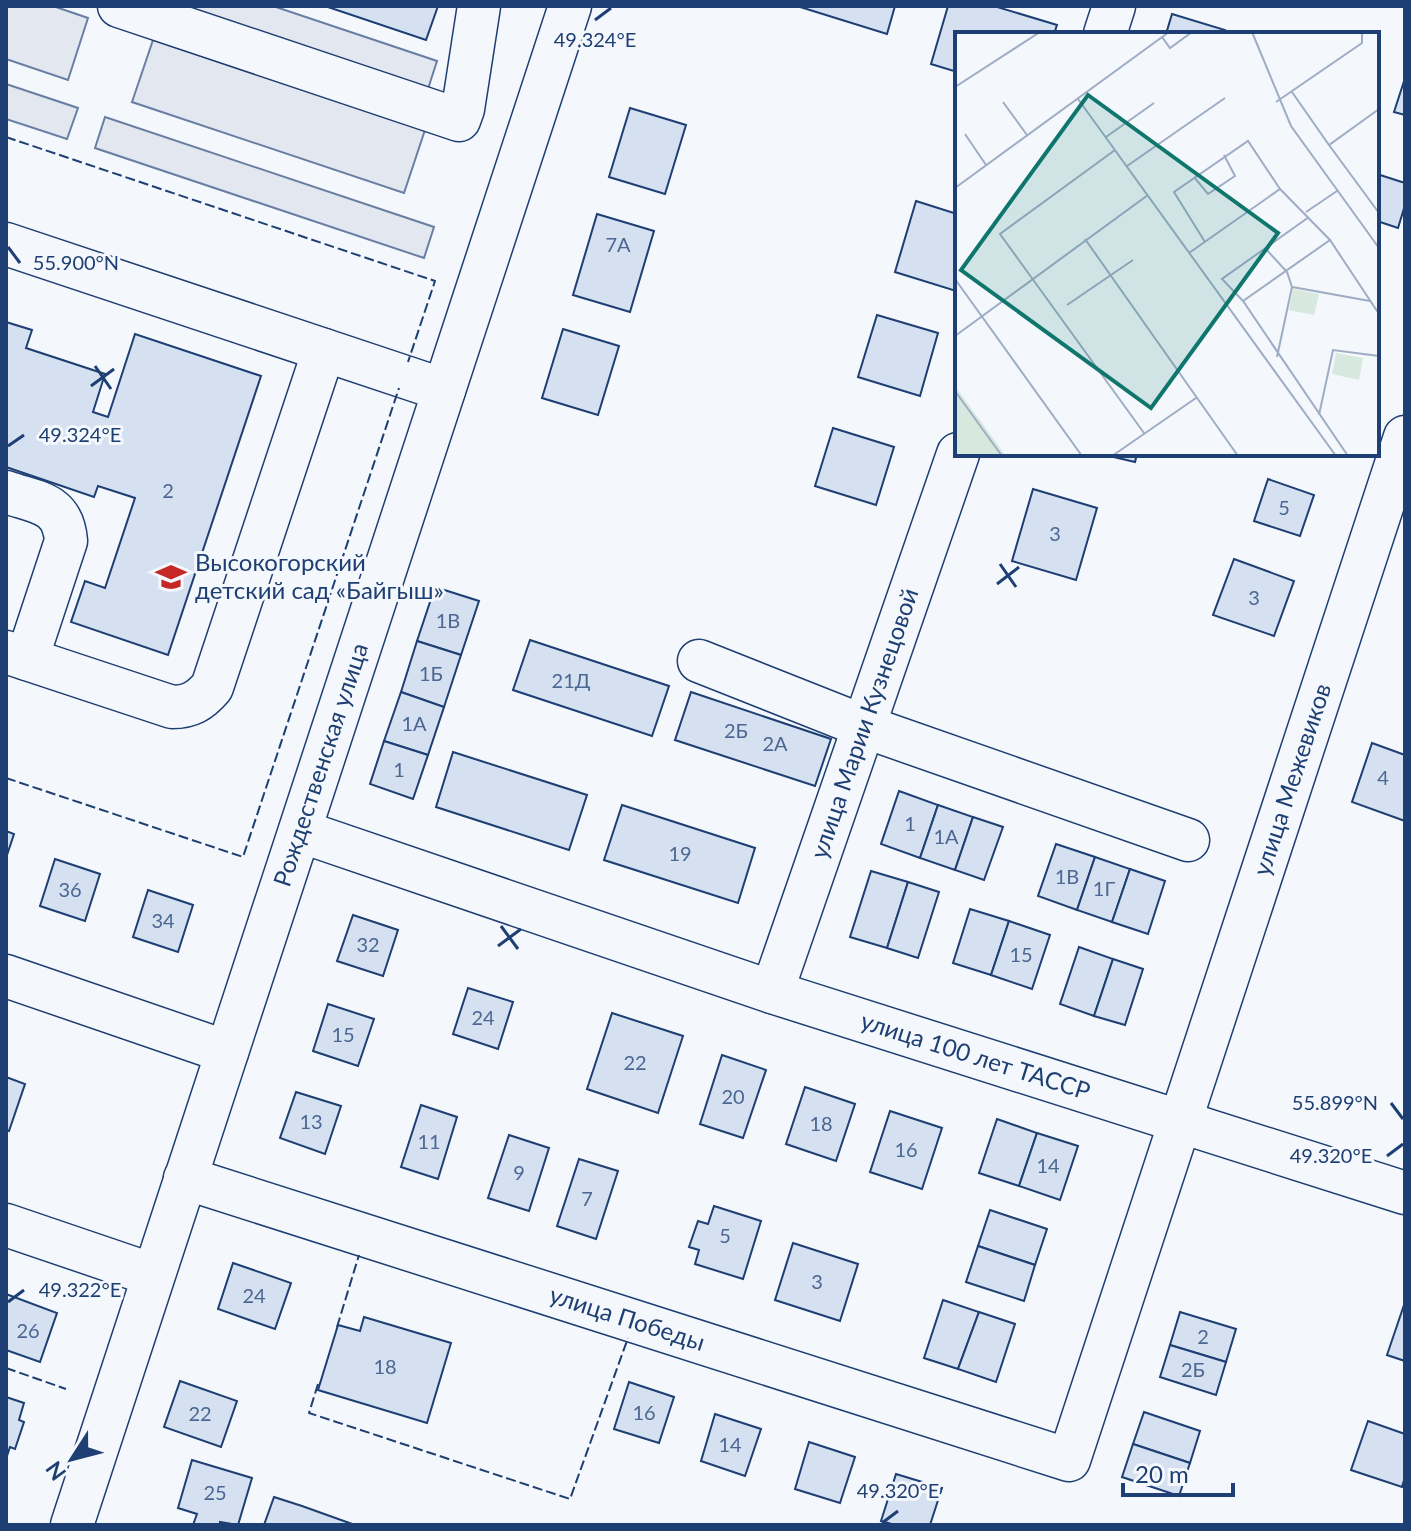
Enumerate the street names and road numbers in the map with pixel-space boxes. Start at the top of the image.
street label: улица Марии Кузнецовой [803,584,924,862]
street label: Рождественская улица [266,639,373,890]
street label: улица Межевиков [1246,679,1336,879]
street label: улица 100 лет ТАССР [857,1005,1094,1105]
street label: улица Победы [546,1279,709,1356]

